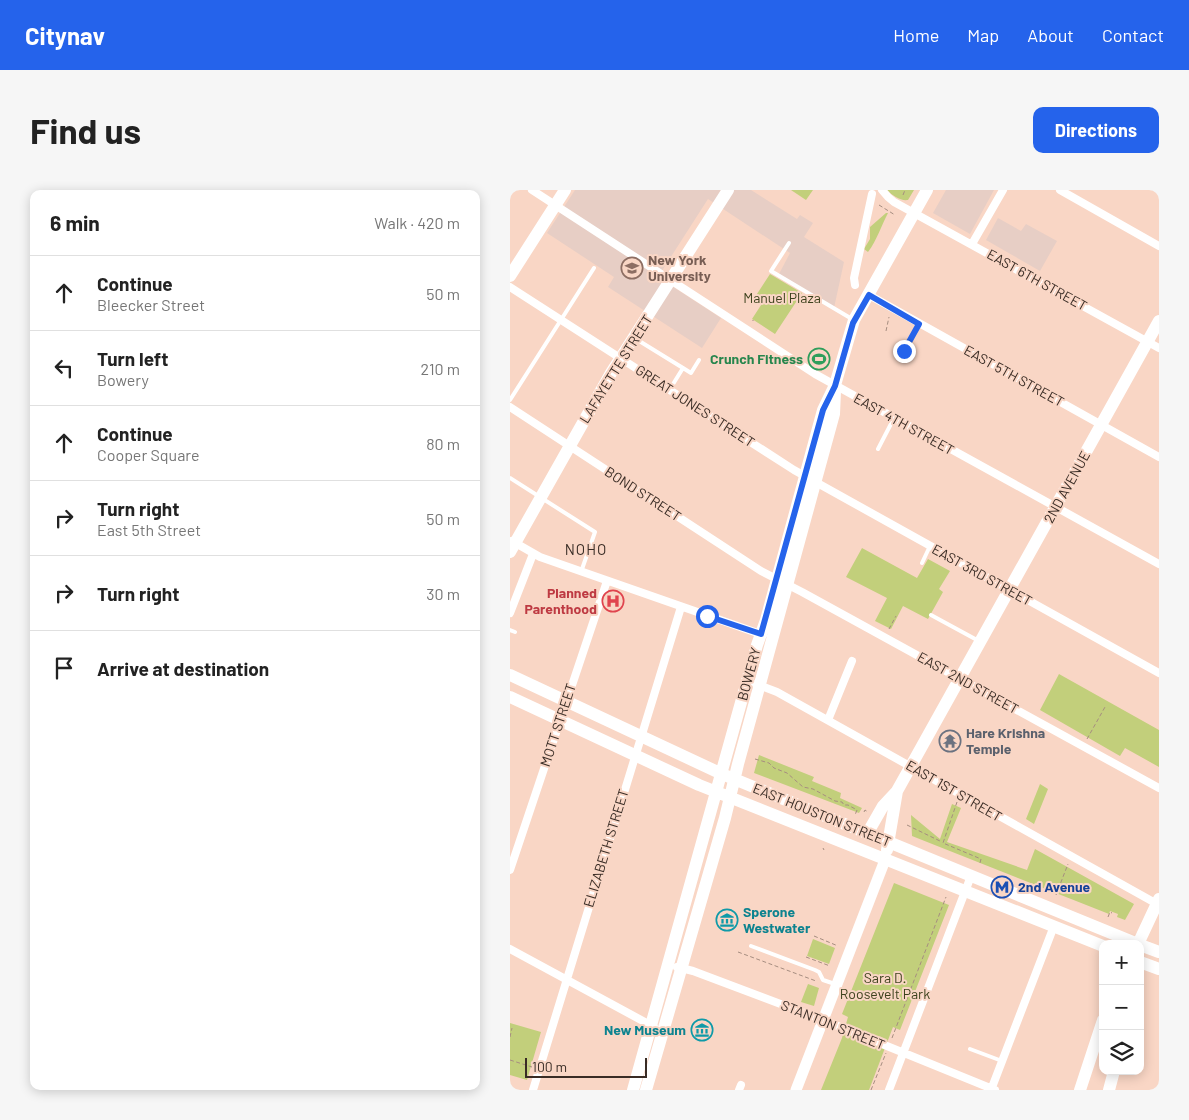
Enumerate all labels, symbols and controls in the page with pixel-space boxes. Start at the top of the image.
text: Citynav [25,21,105,50]
text: Home [893,24,939,46]
text: Map [967,24,999,46]
text: About [1027,24,1074,46]
text: Contact [1102,24,1164,46]
button: Directions [1033,107,1159,153]
text: Find us [30,109,141,151]
text: 6 min [50,210,100,235]
text: Walk · 420 m [374,213,460,232]
street label: EAST 6TH STREET [984,245,1090,314]
place label: New York University [648,251,711,284]
school or university icon: New York University [620,256,644,280]
text: Continue [97,272,173,295]
icon: ahead [50,279,78,307]
text: 50 m [426,284,460,303]
park label: Manuel Plaza [743,289,821,306]
text: Bleecker Street [97,295,205,314]
street label: LAFAYETTE STREET [575,311,656,426]
route end [893,340,916,363]
street label: EAST 5TH STREET [961,341,1067,410]
text: Turn left [97,347,168,370]
sports icon: Crunch Fitness [807,347,831,371]
place label: Crunch Fitness [710,350,803,367]
icon: left [50,354,78,382]
text: 210 m [421,359,460,378]
street label: GREAT JONES STREET [633,361,758,450]
text: Bowery [97,370,149,389]
street label: EAST 4TH STREET [851,389,957,458]
text: Continue [97,422,173,445]
icon: ahead [50,429,78,457]
text: 80 m [426,434,460,453]
text: Cooper Square [97,445,200,464]
street label: 2ND AVENUE [1040,448,1093,526]
street label: BOND STREET [602,463,685,525]
text: Turn right [97,497,179,520]
icon: right [50,504,78,532]
text: 50 m [426,509,460,528]
text: East 5th Street [97,520,201,539]
district label: NOHO [565,540,607,558]
street label: EAST 3RD STREET [929,540,1035,609]
icon: right [50,579,78,607]
text: Turn right [97,582,179,605]
text: 30 m [426,584,460,603]
place label: Planned Parenthood [524,584,597,617]
hospital icon: Planned Parenthood [601,589,625,613]
route start [696,605,719,628]
street label: BOWERY [733,645,764,702]
street label: EAST 2ND STREET [915,648,1022,717]
icon: arrive [50,654,78,682]
text: Arrive at destination [97,657,269,680]
street label: MOTT STREET [536,681,579,769]
place label: Hare Krishna Temple [966,724,1045,757]
temple icon: Hare Krishna Temple [938,729,962,753]
street label: EAST 1ST STREET [903,756,1005,825]
street label: EAST HOUSTON STREET [751,779,894,850]
street label: ELIZABETH STREET [579,787,632,909]
metro station icon: 2nd Avenue [990,875,1014,899]
place label: 2nd Avenue [1018,878,1091,895]
place label: Sperone Westwater [743,903,811,936]
museum icon: Sperone Westwater [715,908,739,932]
map controls [1099,940,1144,1075]
button: + [1099,940,1144,985]
park label: Sara D. Roosevelt Park [840,969,930,1002]
button: − [1099,985,1144,1030]
street label: STANTON STREET [779,996,888,1053]
museum icon: New Museum [690,1018,714,1042]
place label: New Museum [604,1021,686,1038]
button: layers [1099,1030,1144,1075]
scale bar [525,1055,648,1078]
text: 100 m [532,1058,567,1075]

